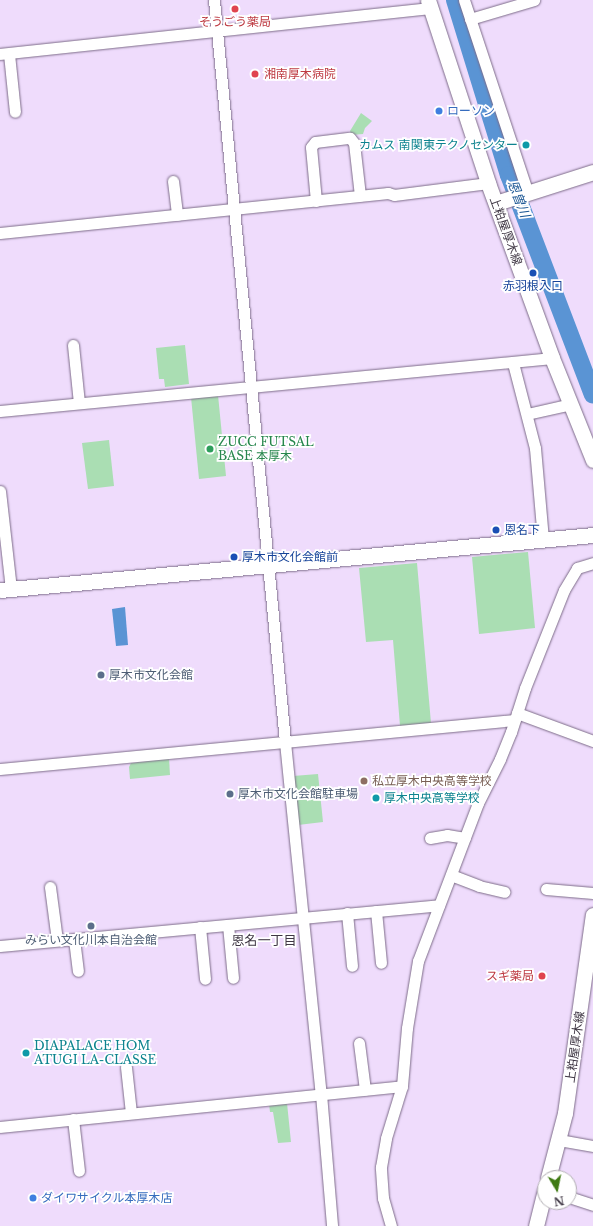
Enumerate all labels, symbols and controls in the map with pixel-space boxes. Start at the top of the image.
marker: そうごう薬局 [230,4,240,14]
place label: そうごう薬局 [199,15,271,29]
place label: 湘南厚木病院 [264,67,336,81]
marker: 湘南厚木病院 [249,68,261,80]
place label: ローソン [447,104,495,118]
marker: ローソン [434,106,444,116]
place label: カムス 南関東テクノセンター [359,138,518,152]
marker: カムス 南関東テクノセンター [521,140,531,150]
water label: 恩曽川 [504,178,532,220]
street label: 上粕屋厚木線 [487,195,525,267]
marker: 赤羽根入口 [528,268,538,278]
place label: 赤羽根入口 [503,279,563,293]
place label: ZUCC FUTSAL BASE 本厚木 [218,435,314,463]
marker: ZUCC FUTSAL BASE 本厚木 [205,444,215,454]
place label: 恩名下 [504,523,540,537]
marker: 恩名下 [491,525,501,535]
place label: 厚木市文化会館前 [242,550,338,564]
marker: 厚木市文化会館前 [229,552,239,562]
place label: 厚木市文化会館 [109,668,193,682]
marker: 厚木市文化会館 [96,670,106,680]
place label: 私立厚木中央高等学校 [372,774,492,788]
marker: 私立厚木中央高等学校 [359,776,369,786]
place label: 厚木市文化会館駐車場 [238,787,358,801]
marker: 厚木市文化会館駐車場 [225,789,235,799]
place label: 厚木中央高等学校 [384,791,480,805]
marker: 厚木中央高等学校 [371,793,381,803]
marker: みらい文化川本自治会館 [86,921,96,931]
place label: みらい文化川本自治会館 [25,933,157,947]
district label: 恩名一丁目 [232,933,296,949]
place label: スギ薬局 [486,969,534,983]
marker: スギ薬局 [537,971,547,981]
street label: 上粕屋厚木線 [563,1010,587,1084]
place label: DIAPALACE HOM ATUGI LA-CLASSE [34,1039,156,1067]
marker: DIAPALACE HOM ATUGI LA-CLASSE [21,1048,31,1058]
north arrow [537,1170,577,1210]
place label: ダイワサイクル本厚木店 [41,1191,173,1205]
marker: ダイワサイクル本厚木店 [28,1193,38,1203]
text: N [553,1193,565,1209]

